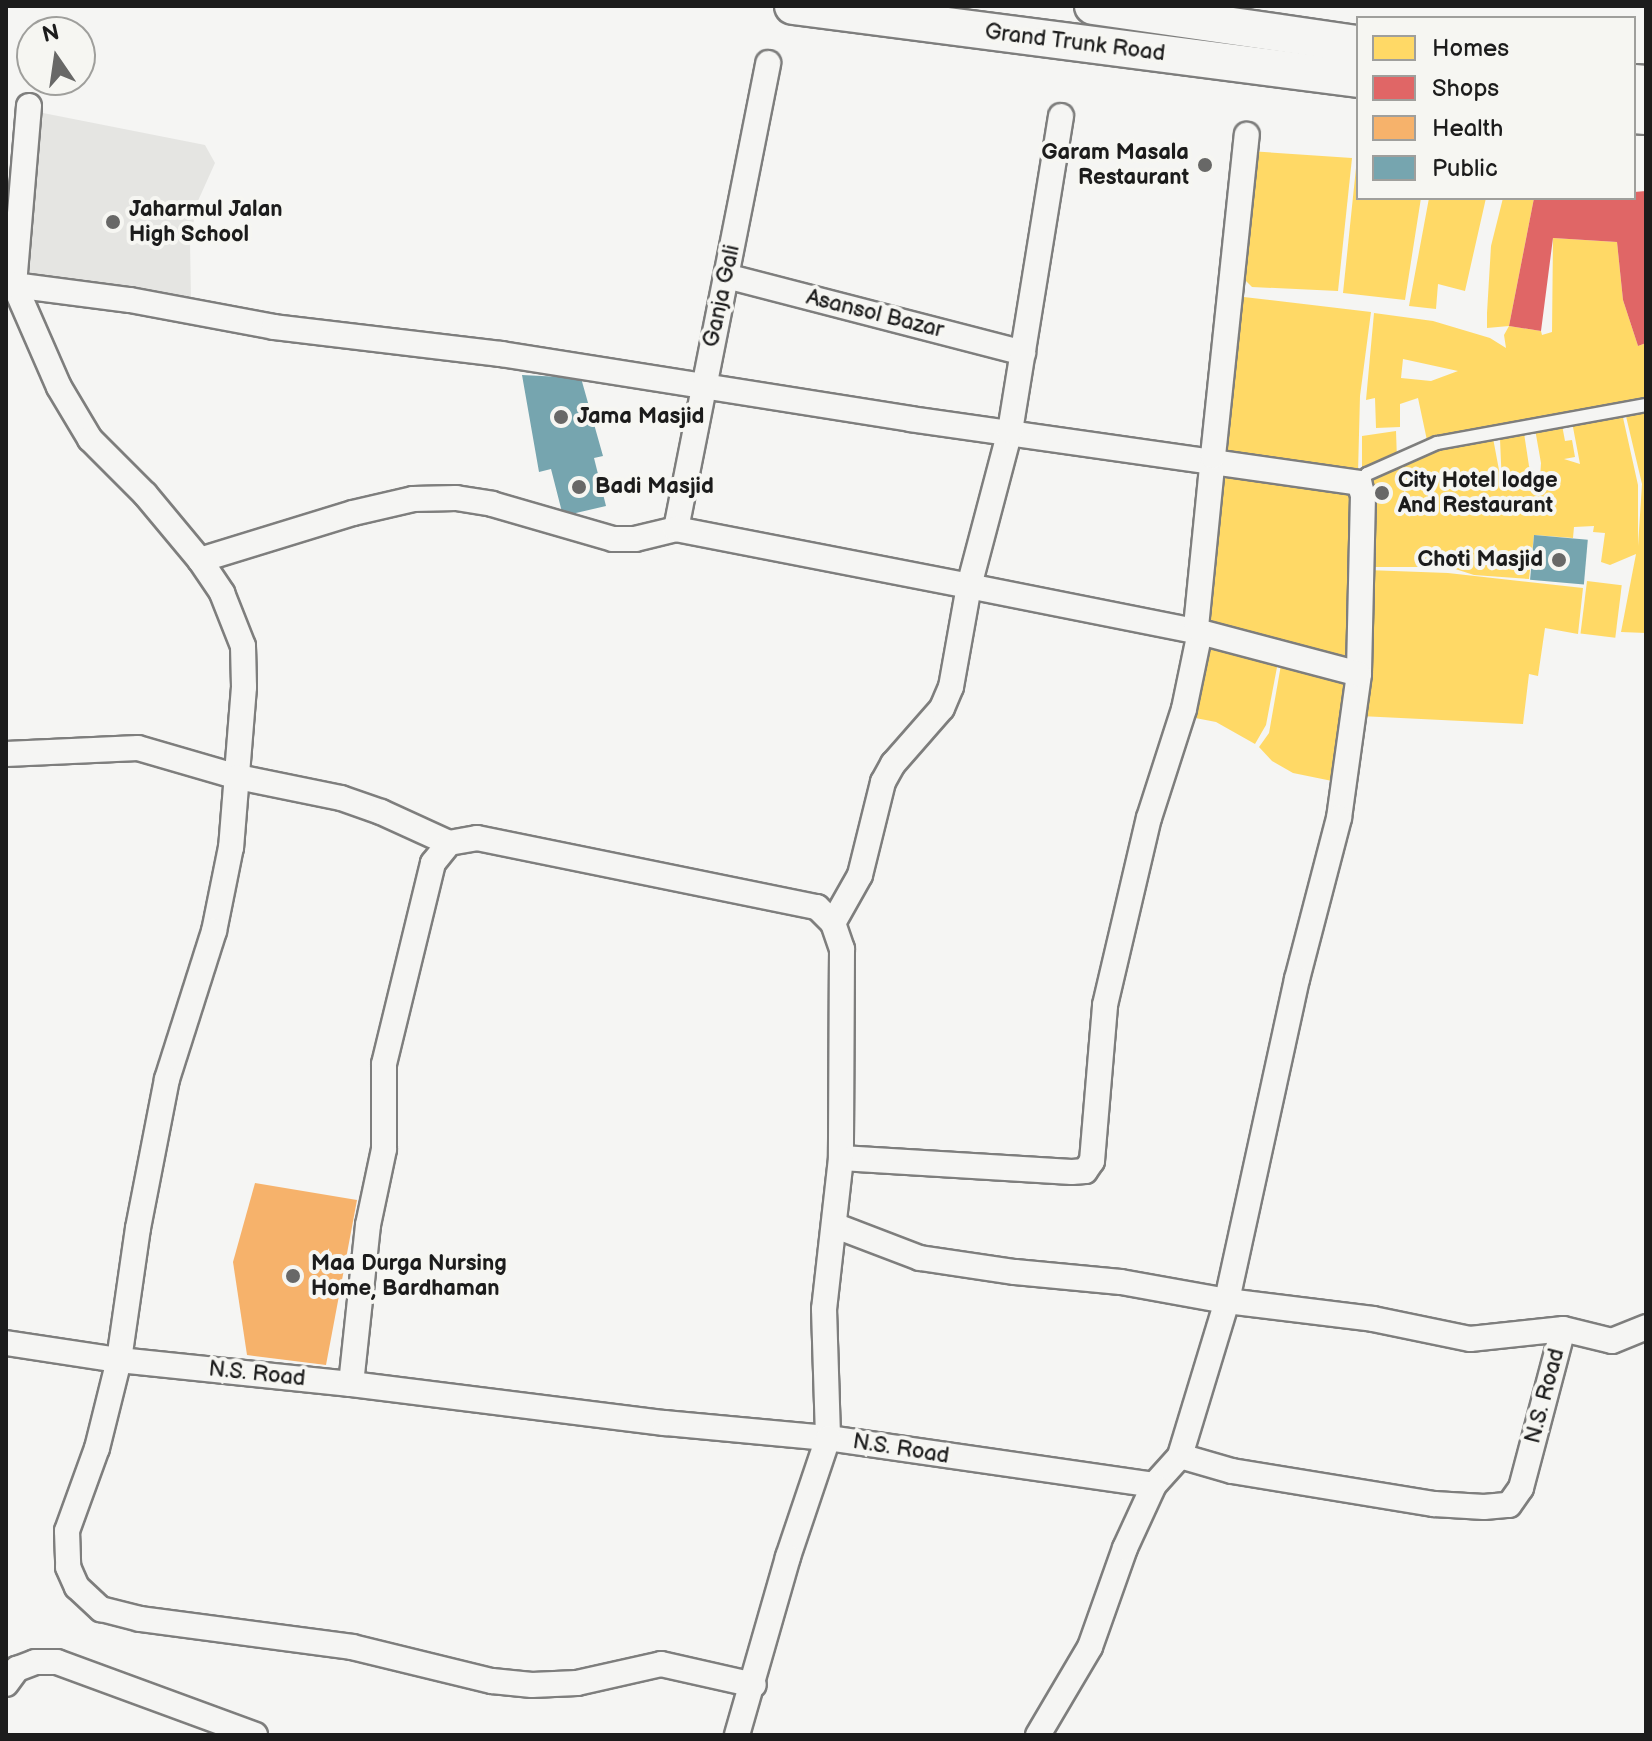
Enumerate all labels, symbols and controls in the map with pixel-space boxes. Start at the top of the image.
north arrow [16,16,96,96]
legend [1356,16,1636,200]
text: N [40,19,62,49]
street label: Grand Trunk Road [983,19,1167,67]
text: Homes [1432,34,1509,63]
text: Shops [1432,74,1499,103]
text: Health [1432,114,1503,143]
place label: Garam Masala Restaurant [1041,139,1189,190]
text: Public [1432,154,1498,183]
marker: Garam Masala Restaurant [1196,156,1214,174]
place label: Jaharmul Jalan High School [129,196,283,248]
marker: Jaharmul Jalan High School [104,213,122,231]
street label: Ganja Gali [698,242,746,350]
street label: Asansol Bazar [804,284,946,344]
place label: Jama Masjid [577,404,704,430]
marker: Jama Masjid [552,408,570,426]
place label: City Hotel lodge And Restaurant [1398,467,1558,518]
place label: Badi Masjid [595,474,714,500]
marker: Badi Masjid [570,478,588,496]
marker: City Hotel lodge And Restaurant [1373,484,1391,502]
place label: Choti Masjid [1418,547,1543,573]
marker: Choti Masjid [1550,551,1568,569]
place label: Maa Durga Nursing Home, Bardhaman [311,1250,507,1302]
marker: Maa Durga Nursing Home, Bardhaman [282,1265,304,1287]
street label: N.S. Road [1520,1346,1570,1446]
street label: N.S. Road [207,1356,307,1392]
street label: N.S. Road [851,1428,951,1470]

